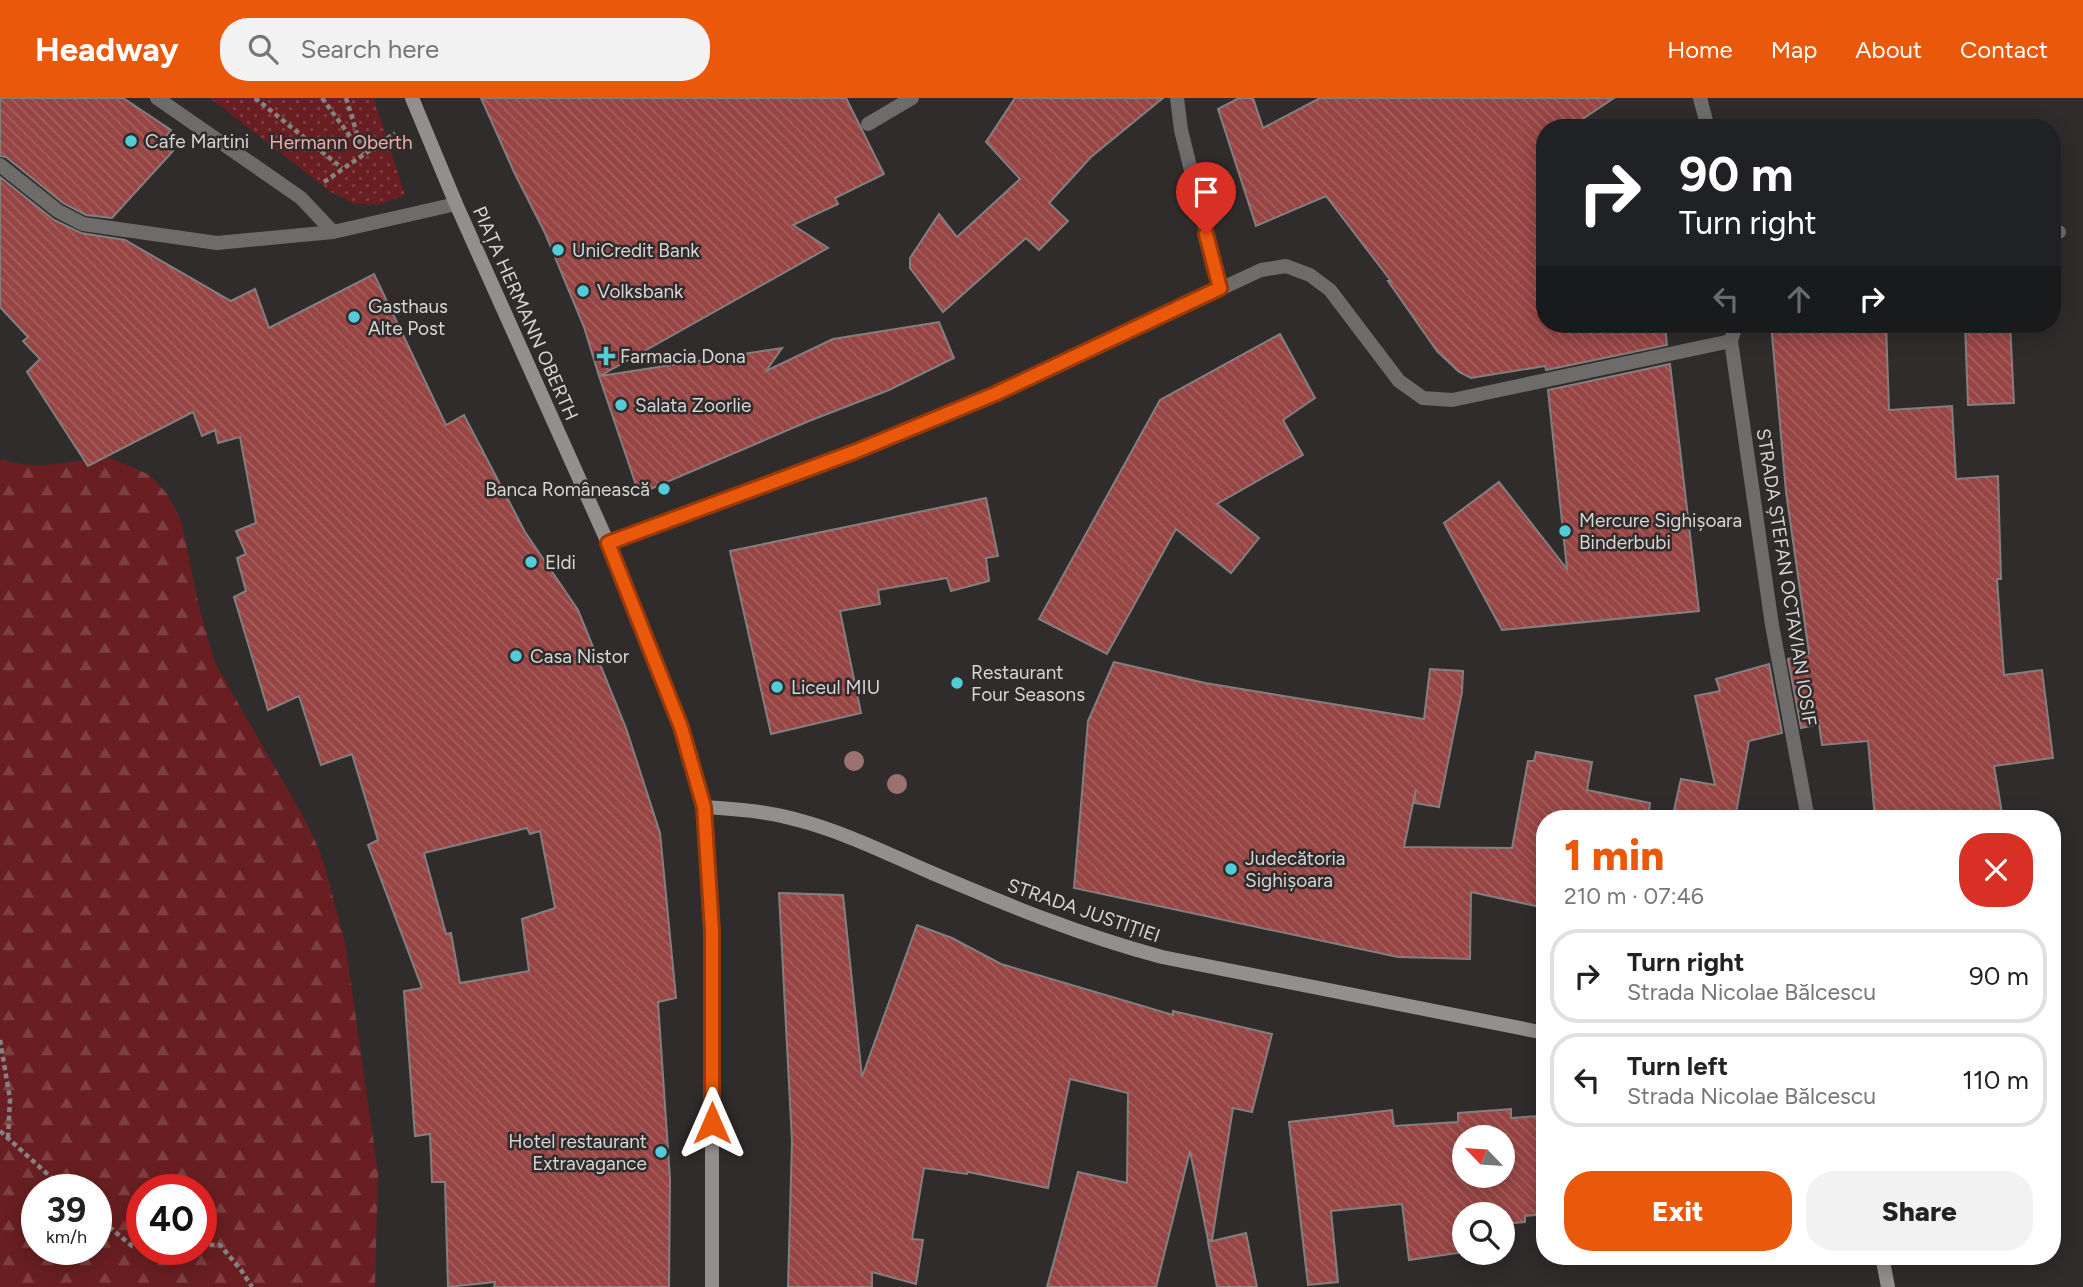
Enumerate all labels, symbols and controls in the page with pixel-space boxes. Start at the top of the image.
search box [220,18,710,81]
text: Headway [35,30,178,69]
icon: search [244,30,282,68]
text: Search here [300,33,439,65]
text: Home [1667,35,1733,64]
text: Map [1771,35,1817,64]
text: About [1855,35,1922,64]
text: Contact [1960,35,2048,64]
place label: Cafe Martini [145,130,249,153]
park label: Hermann Oberth [269,131,413,154]
marker: Cafe Martini [123,133,139,149]
text: 90 m [1679,144,1794,203]
icon: right [1564,147,1655,238]
pin [1176,162,1236,234]
icon: arrive [1187,173,1225,211]
street label: PIAȚA HERMANN OBERTH [468,203,583,424]
text: Turn right [1679,204,1817,242]
place label: UniCredit Bank [572,239,700,262]
marker: UniCredit Bank [550,242,566,258]
place label: Volksbank [597,280,684,303]
icon: left [1707,280,1745,318]
icon: ahead [1780,280,1818,318]
icon: right [1853,280,1891,318]
marker: Volksbank [575,283,591,299]
place label: Gasthaus Alte Post [368,295,448,340]
marker: Gasthaus Alte Post [346,309,362,325]
place label: Farmacia Dona [620,345,746,368]
marker: Farmacia Dona [598,348,614,364]
place label: Salata Zoorlie [635,394,751,417]
marker: Salata Zoorlie [613,397,629,413]
street label: STRADA ȘTEFAN OCTAVIAN IOSIF [1752,427,1821,727]
place label: Banca Românească [485,478,650,501]
marker: Banca Românească [656,481,672,497]
place label: Mercure Sighișoara Binderbubi [1579,509,1742,554]
marker: Mercure Sighișoara Binderbubi [1557,523,1573,539]
place label: Eldi [545,551,576,574]
marker: Eldi [523,554,539,570]
place label: Casa Nistor [530,645,630,668]
marker: Casa Nistor [508,648,524,664]
place label: Restaurant Four Seasons [971,661,1085,706]
marker: Restaurant Four Seasons [949,675,965,691]
place label: Liceul MIU [791,676,880,699]
marker: Liceul MIU [769,679,785,695]
text: 1 min [1564,830,1664,881]
button: close [1959,833,2033,907]
place label: Judecătoria Sighișoara [1245,847,1346,892]
marker: Judecătoria Sighișoara [1223,861,1239,877]
street label: STRADA JUSTIȚIEI [1004,874,1163,947]
text: 210 m · 07:46 [1564,882,1704,910]
text: Turn right [1627,946,1744,978]
icon: right [1568,957,1606,995]
text: 90 m [1969,960,2029,992]
text: Strada Nicolae Bălcescu [1627,978,1876,1006]
text: Turn left [1627,1050,1728,1082]
icon: left [1568,1061,1606,1099]
text: 110 m [1962,1064,2029,1096]
text: Strada Nicolae Bălcescu [1627,1082,1876,1110]
position arrow [675,1086,749,1160]
north arrow [1452,1125,1516,1188]
map controls [1452,1125,1515,1265]
place label: Hotel restaurant Extravagance [508,1130,647,1175]
marker: Hotel restaurant Extravagance [653,1144,669,1160]
button: Exit [1564,1171,1792,1251]
button: Share [1806,1171,2033,1251]
speed limit sign: 40 [126,1174,217,1265]
text: 39 [47,1189,86,1231]
button: search [1452,1202,1515,1265]
text: km/h [46,1226,87,1248]

